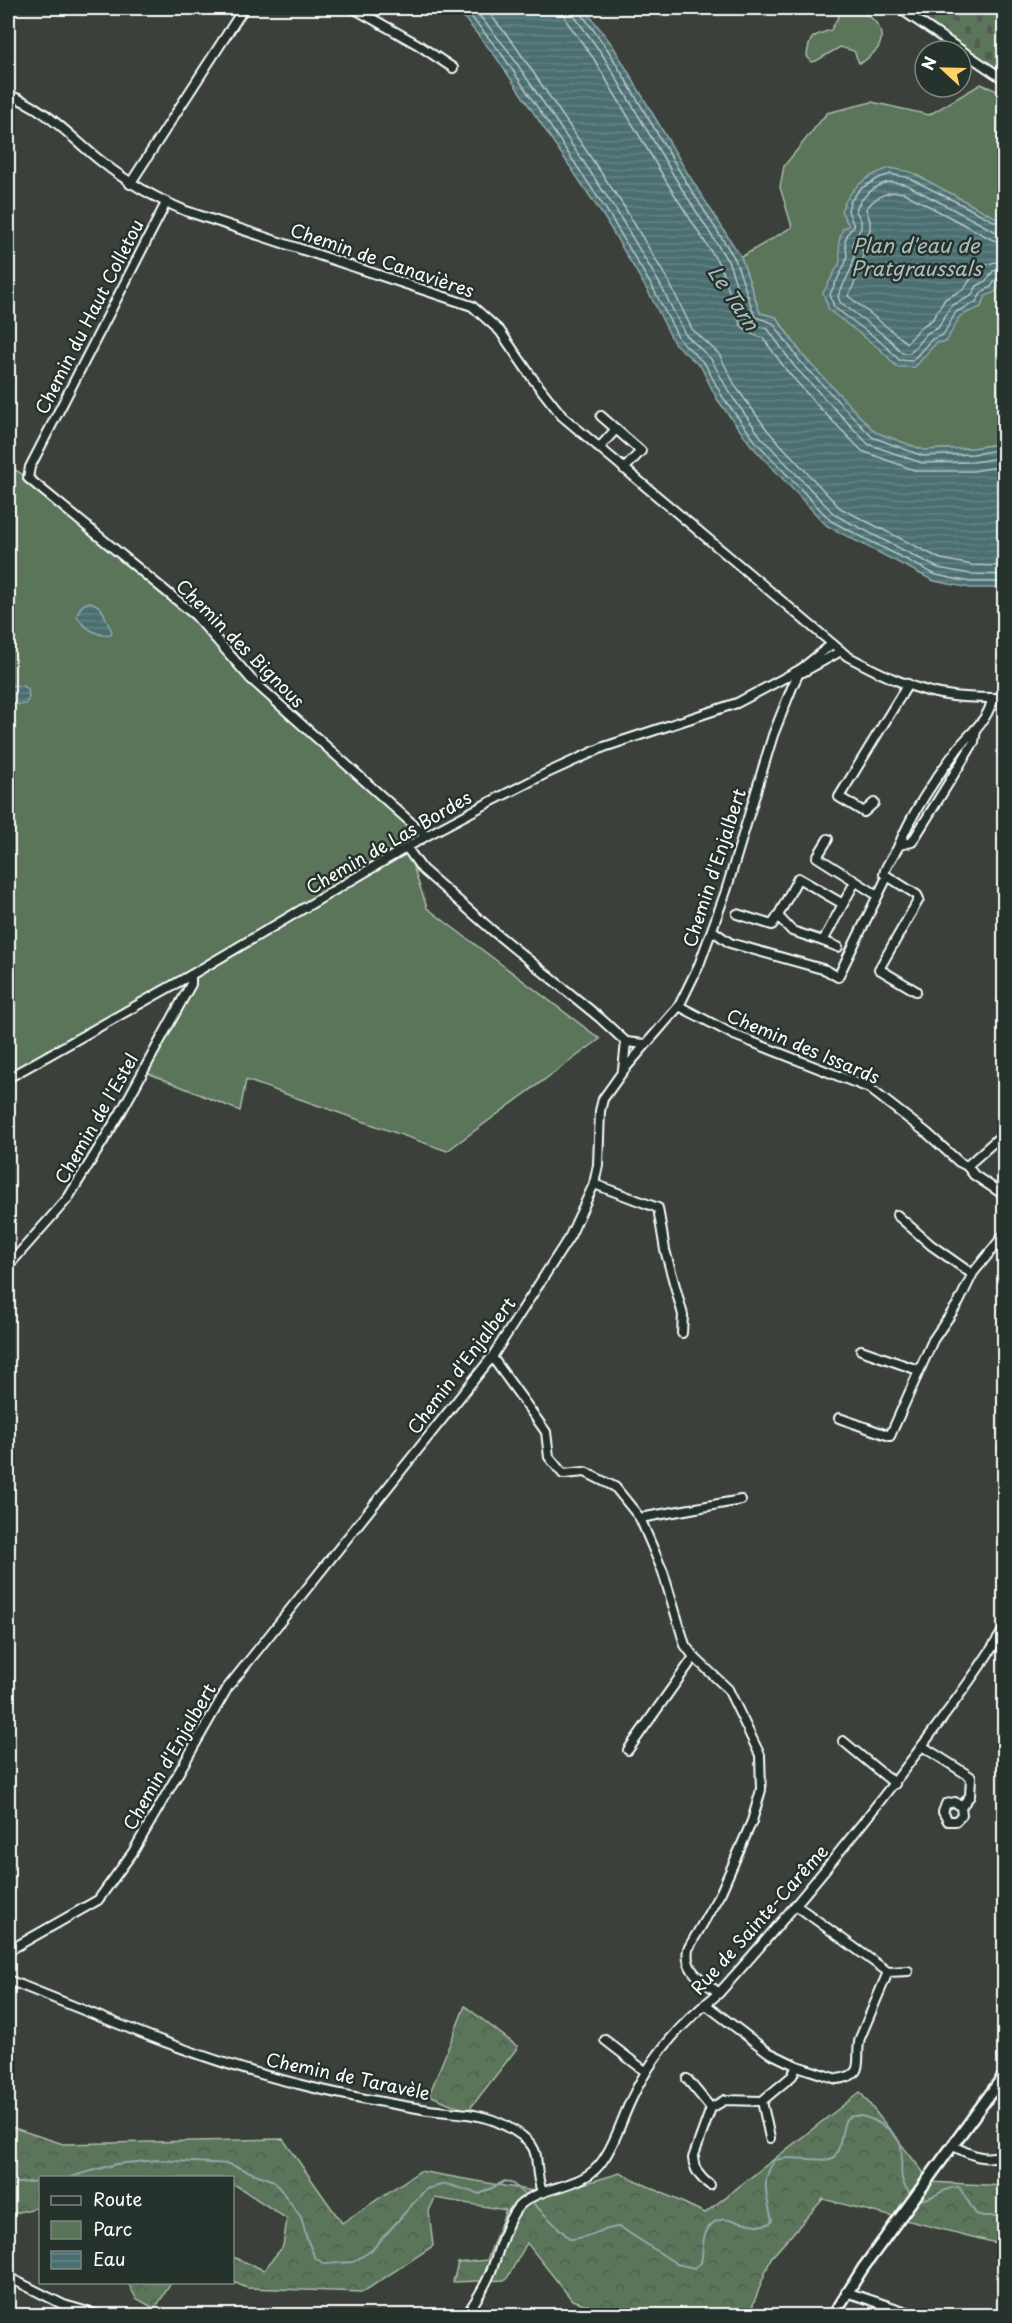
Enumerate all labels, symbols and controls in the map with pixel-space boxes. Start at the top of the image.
north arrow [913,39,973,99]
text: N [915,53,942,73]
street label: Chemin du Haut Colletou [28,214,150,419]
street label: Chemin de Canavières [287,215,478,304]
water label: Plan d'eau de Pratgraussals [851,230,983,283]
water label: Le Tarn [701,259,767,337]
street label: Chemin des Bignous [171,572,312,713]
street label: Chemin de Las Bordes [300,783,476,900]
street label: Chemin d'Enjalbert [675,785,752,950]
street label: Chemin des Issards [723,1001,884,1090]
street label: Chemin de l'Estel [47,1048,144,1189]
street label: Chemin d'Enjalbert [400,1291,521,1439]
street label: Chemin d'Enjalbert [116,1678,222,1835]
street label: Rue de Sainte-Carême [684,1838,834,2000]
street label: Chemin de Taravèle [264,2045,433,2106]
legend [39,2176,234,2284]
text: Route [93,2185,143,2212]
text: Parc [93,2215,132,2242]
text: Eau [93,2245,125,2272]

